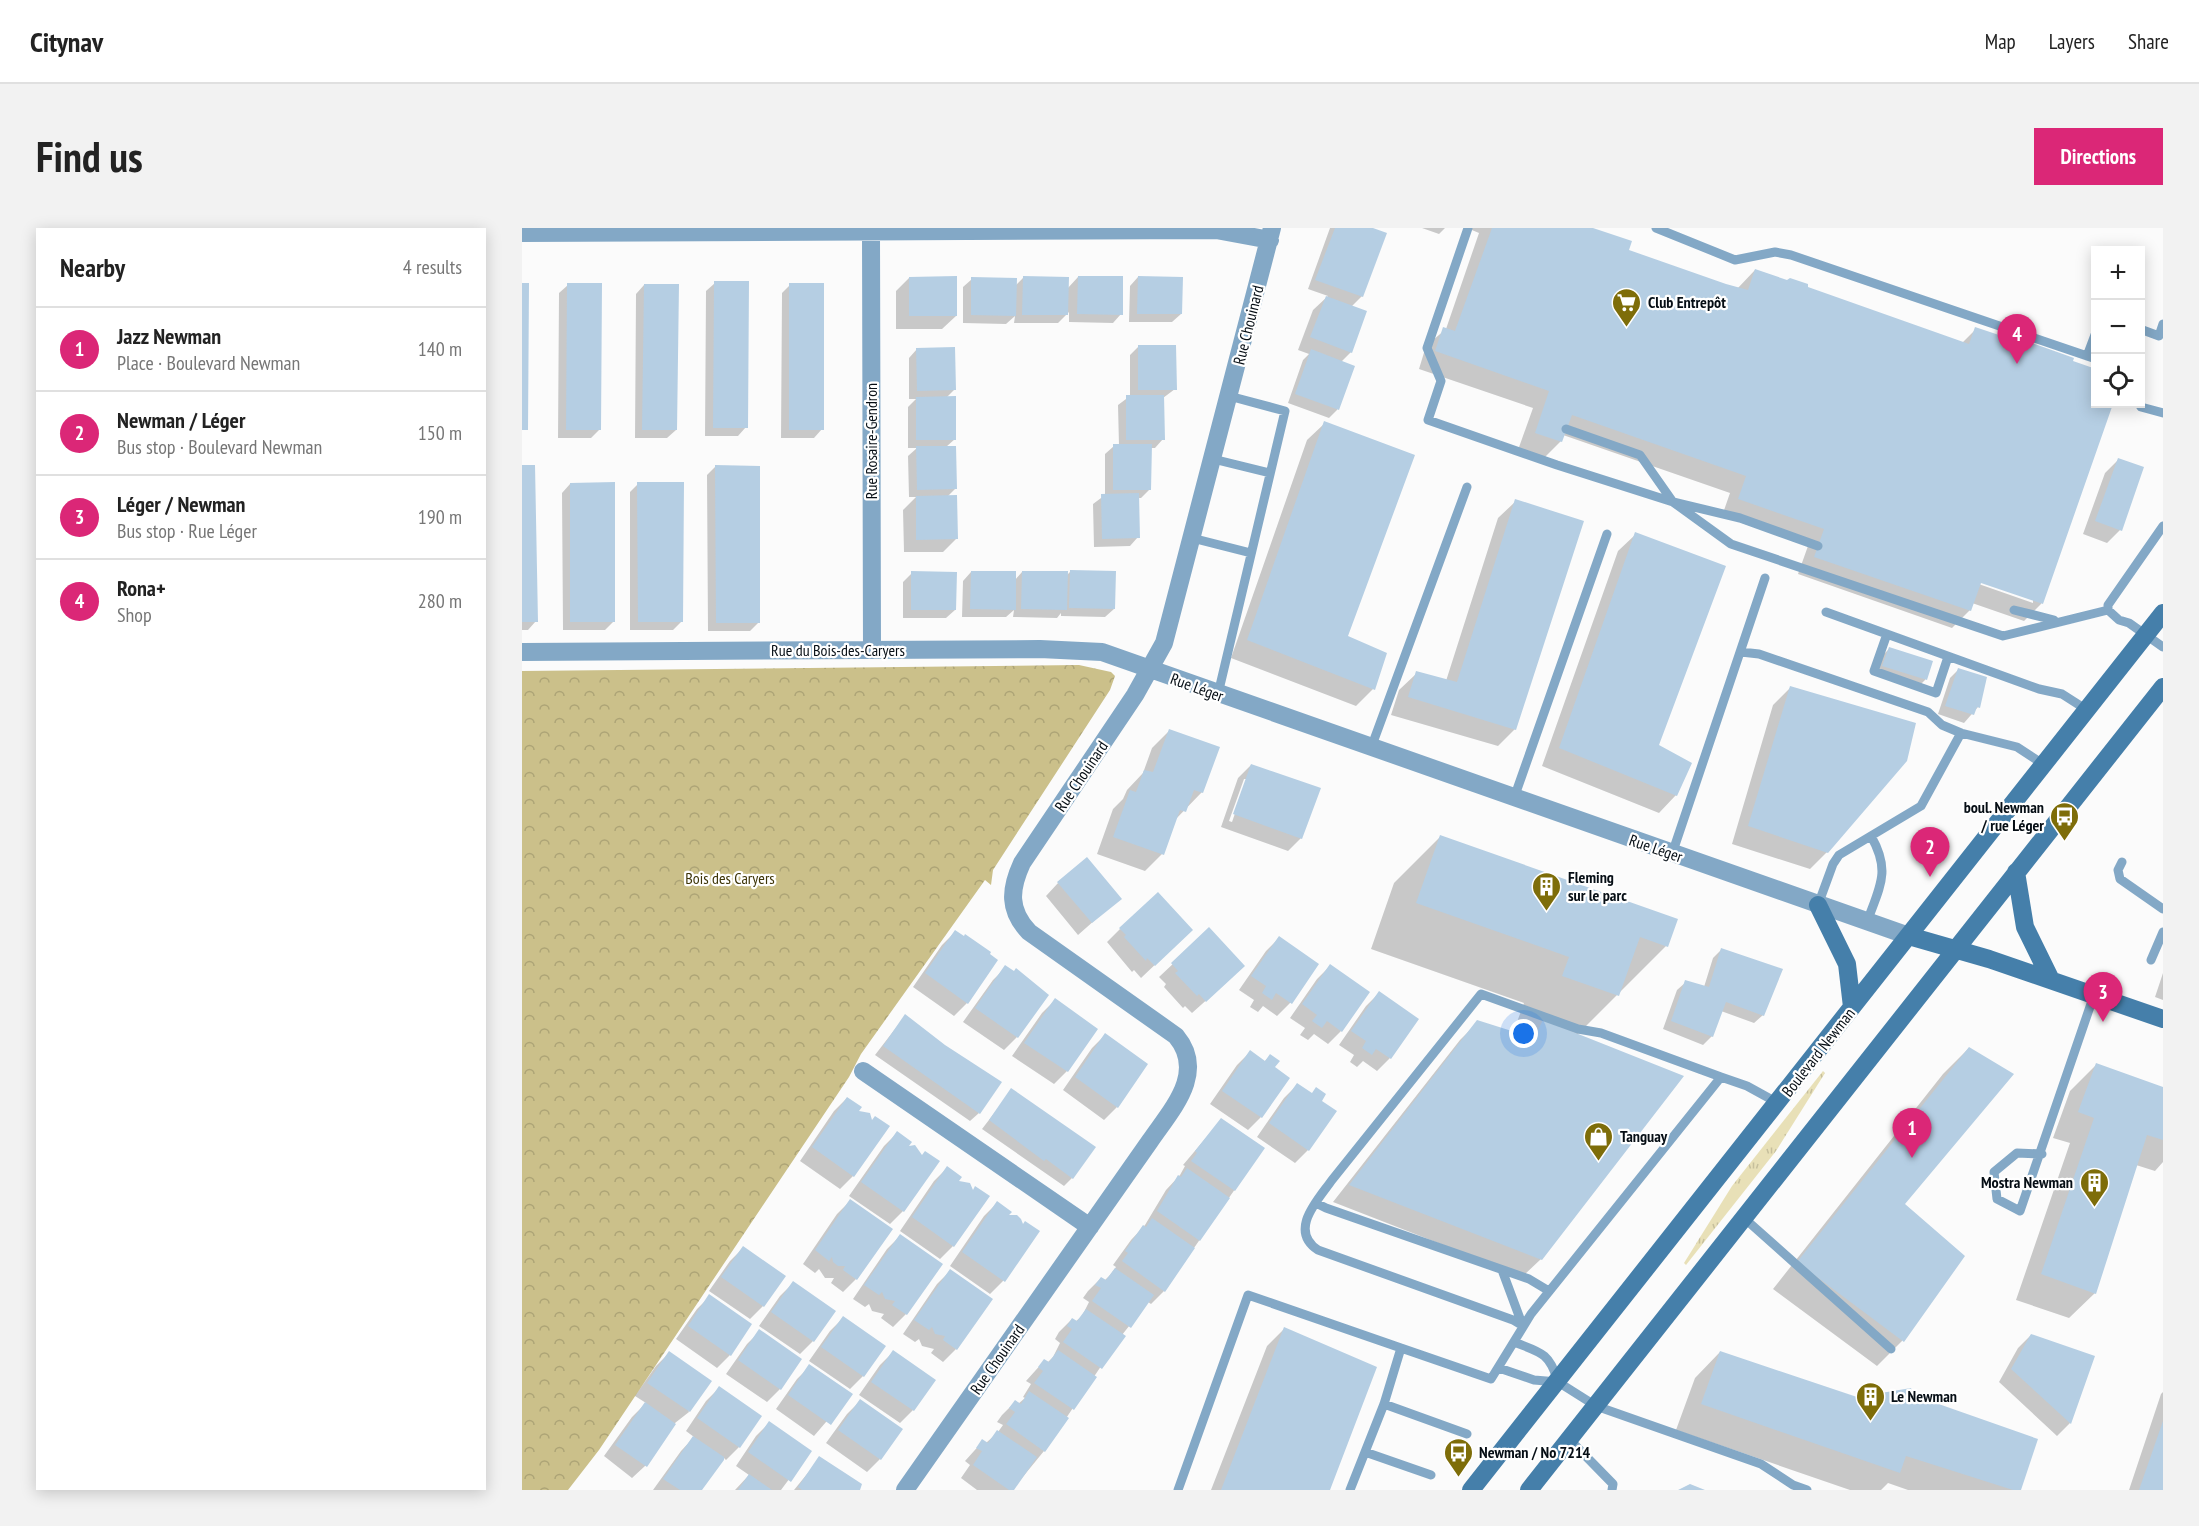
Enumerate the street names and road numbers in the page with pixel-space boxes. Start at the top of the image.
street label: Rue Chouinard [1228,283,1268,367]
street label: Rue Rosaire-Gendron [861,383,881,499]
street label: Rue du Bois-des-Caryers [771,640,905,660]
street label: Rue Léger [1168,668,1227,706]
street label: Rue Chouinard [1050,737,1112,815]
street label: Rue Léger [1627,830,1686,867]
street label: Boulevard Newman [1777,1004,1859,1100]
street label: Rue Chouinard [966,1320,1028,1398]

